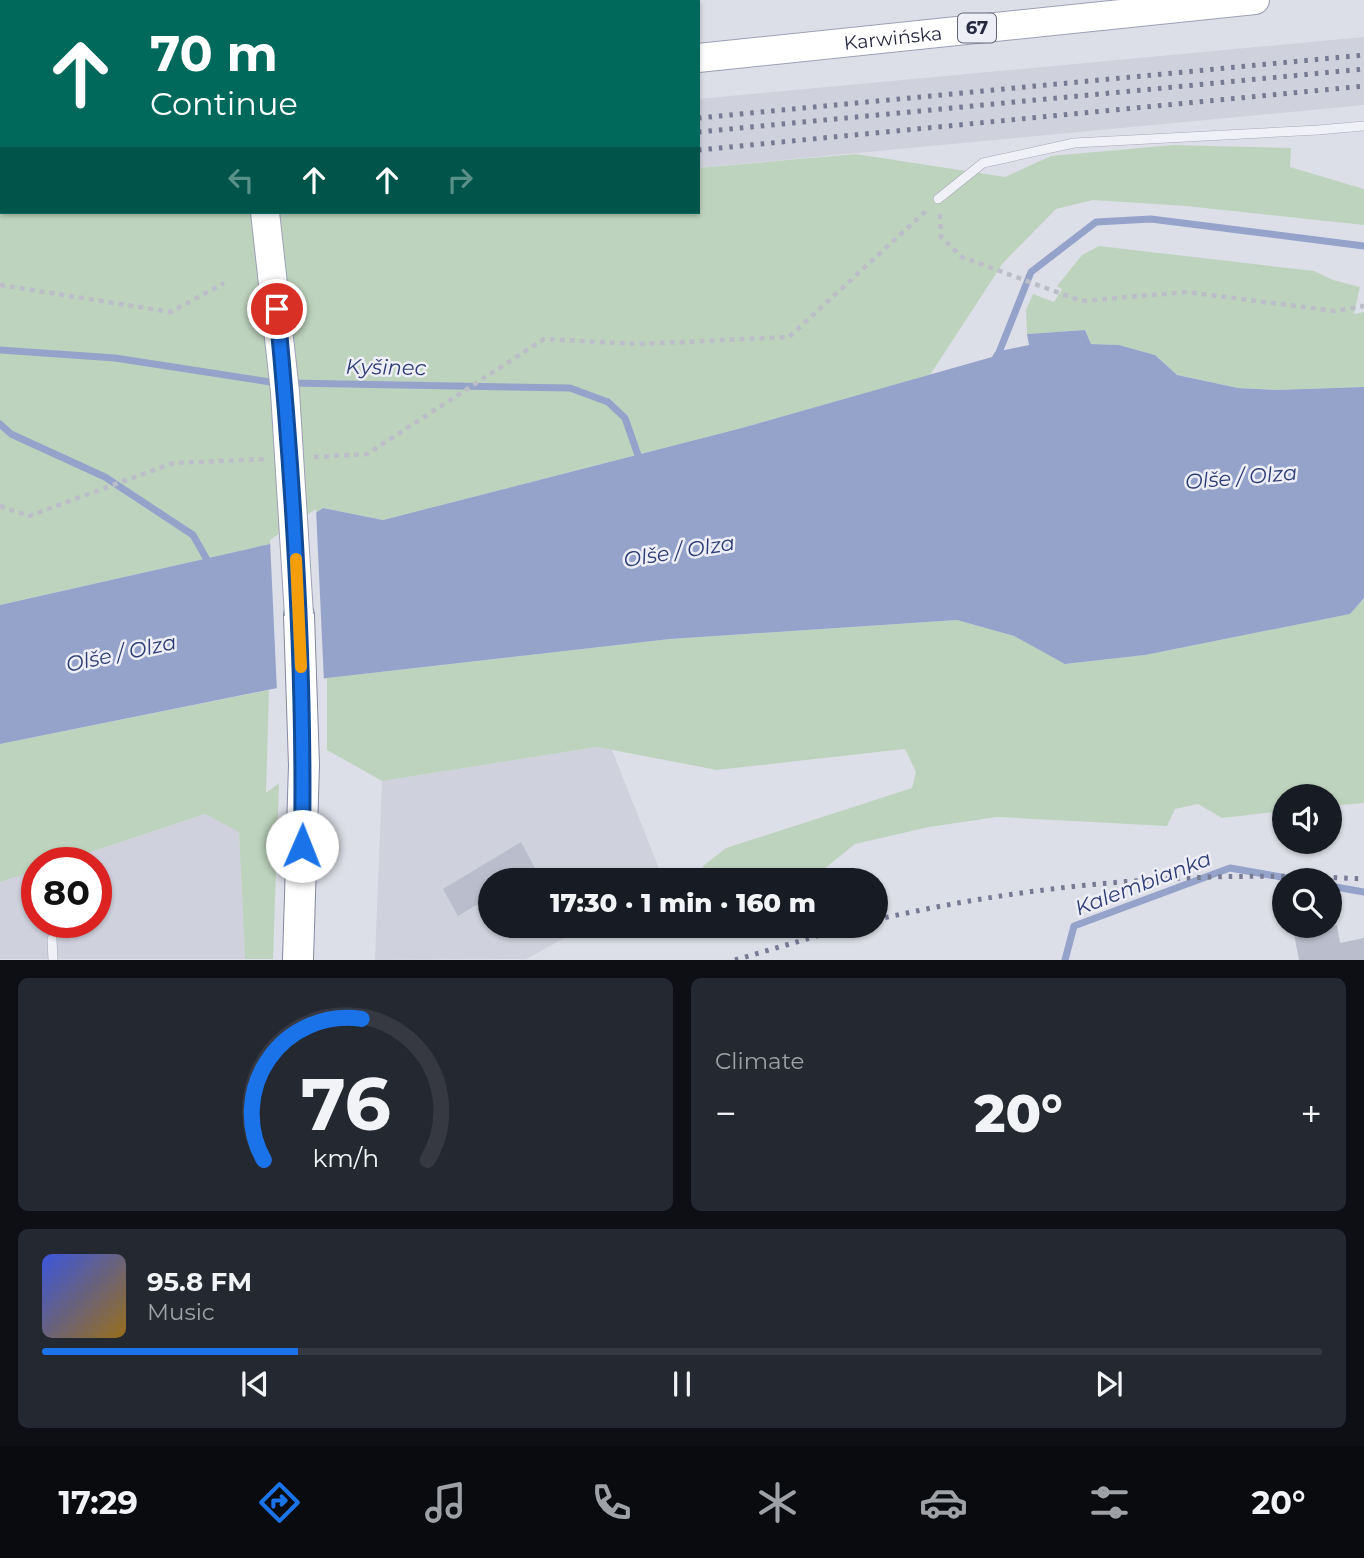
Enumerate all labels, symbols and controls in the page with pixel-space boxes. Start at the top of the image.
road number: 67 [958,13,996,42]
street label: Karwińska [843,21,943,54]
text: 70 m [150,24,278,83]
icon: ahead [35,28,126,119]
text: Continue [150,84,298,123]
icon: left [222,161,260,199]
icon: ahead [295,161,333,199]
icon: ahead [368,161,406,199]
icon: right [441,161,479,199]
pin [247,279,307,339]
icon: arrive [258,290,296,328]
water label: Kyšinec [345,354,427,380]
water label: Olše / Olza [1184,460,1298,494]
water label: Olše / Olza [622,530,736,572]
water label: Olše / Olza [63,629,179,677]
map controls [1272,784,1342,938]
button: sound [1272,784,1342,854]
position arrow [265,809,339,883]
water label: Kalembianka [1071,846,1215,920]
speed limit sign: 80 [21,847,112,938]
button: search [1272,868,1342,938]
text: 17:30 · 1 min · 160 m [550,887,816,919]
text: Climate [715,1047,804,1075]
text: 76 [300,1061,391,1149]
text: 20° [974,1082,1063,1145]
text: − [715,1090,737,1137]
text: + [1300,1090,1322,1137]
text: km/h [312,1143,379,1173]
text: 95.8 FM [147,1266,252,1298]
text: Music [147,1298,215,1326]
icon: previous [236,1365,274,1403]
icon: pause [663,1365,701,1403]
icon: next [1090,1365,1128,1403]
icon: directions [255,1478,304,1527]
icon: music [421,1478,470,1527]
icon: phone [587,1478,636,1527]
icon: climate [753,1478,802,1527]
icon: car [919,1478,968,1527]
icon: filters [1085,1478,1134,1527]
text: 17:29 [59,1483,138,1522]
text: 20° [1251,1483,1305,1522]

